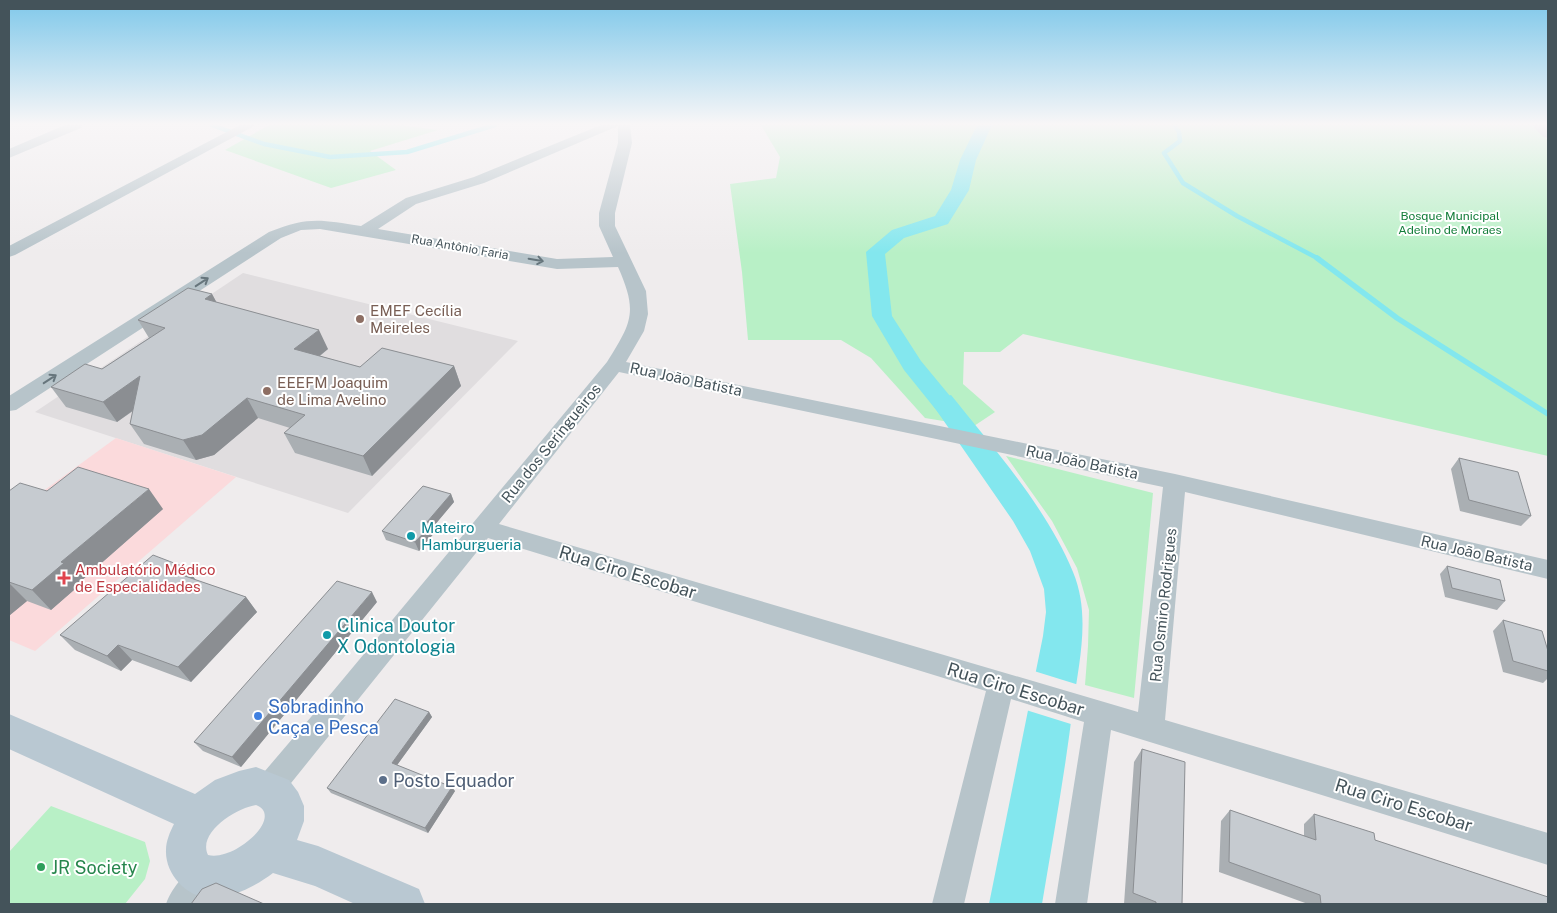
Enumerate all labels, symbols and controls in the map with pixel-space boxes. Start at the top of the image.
park label: Bosque Municipal Adelino de Moraes [1398,209,1502,237]
street label: Rua Antônio Faria [410,232,510,262]
one-way arrow [528,256,544,266]
one-way arrow [194,277,208,287]
place label: EMEF Cecília Meireles [370,302,462,336]
marker: EMEF Cecília Meireles [354,313,366,325]
street label: Rua João Batista [628,359,744,399]
one-way arrow [42,373,56,383]
place label: EEEFM Joaquim de Lima Avelino [277,374,388,408]
street label: Rua dos Seringueiros [498,380,604,506]
marker: EEEFM Joaquim de Lima Avelino [261,385,273,397]
street label: Rua João Batista [1024,442,1140,482]
place label: Mateiro Hamburgueria [421,519,521,553]
street label: Rua Osmiro Rodrigues [1146,527,1180,683]
marker: Mateiro Hamburgueria [405,530,417,542]
street label: Rua João Batista [1419,532,1535,574]
street label: Rua Ciro Escobar [557,541,699,603]
place label: Ambulatório Médico de Especialidades [75,561,216,595]
marker: Ambulatório Médico de Especialidades [57,571,71,585]
place label: Clinica Doutor X Odontologia [337,615,455,657]
marker: Clinica Doutor X Odontologia [321,629,333,641]
street label: Rua Ciro Escobar [945,658,1087,720]
place label: Sobradinho Caça e Pesca [268,696,379,738]
marker: Sobradinho Caça e Pesca [252,710,264,722]
place label: Posto Equador [393,770,515,791]
marker: Posto Equador [377,774,389,786]
street label: Rua Ciro Escobar [1333,774,1475,836]
place label: JR Society [51,857,138,878]
marker: JR Society [35,861,47,873]

